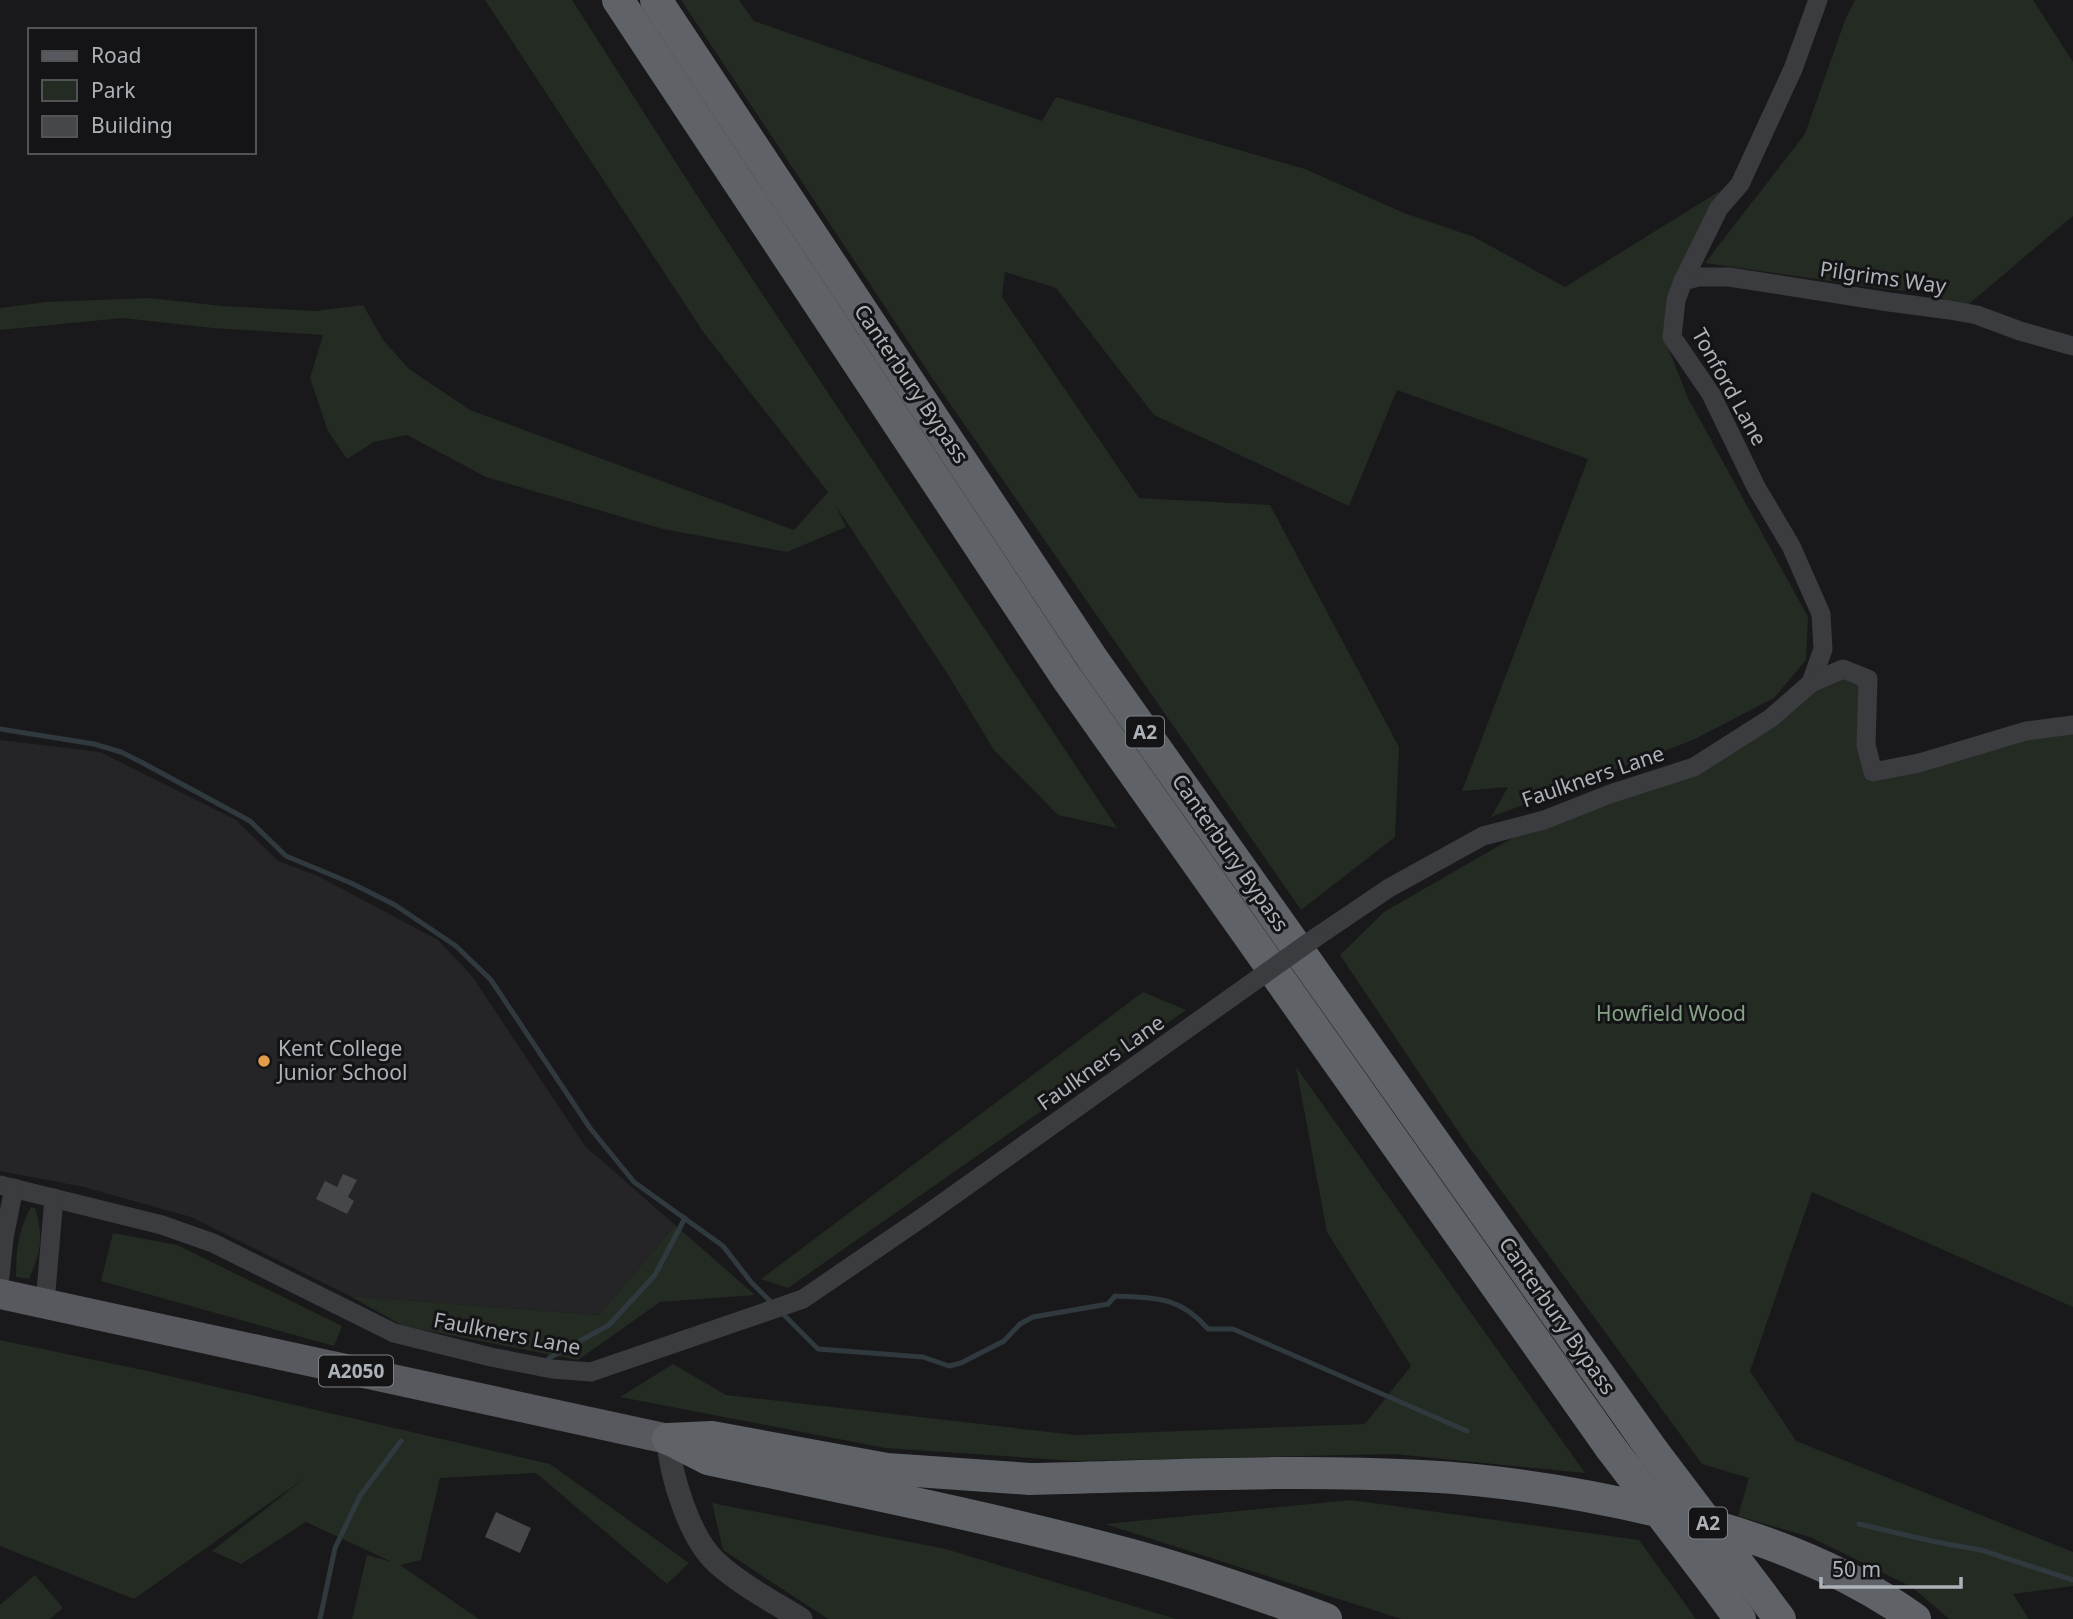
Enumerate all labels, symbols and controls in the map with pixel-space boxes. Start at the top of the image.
legend [28,28,256,154]
text: Road [91,41,141,69]
text: Park [91,76,136,104]
text: Building [91,111,173,139]
street label: Pilgrims Way [1818,254,1948,300]
street label: Canterbury Bypass [848,298,975,468]
street label: Tonford Lane [1686,323,1774,450]
road number: A2 [1126,716,1164,748]
street label: Faulkners Lane [1518,739,1668,814]
street label: Canterbury Bypass [1166,768,1296,937]
park label: Howfield Wood [1596,999,1746,1027]
street label: Faulkners Lane [1031,1008,1169,1116]
place label: Kent College Junior School [276,1034,407,1086]
marker: Kent College Junior School [256,1053,272,1069]
street label: Canterbury Bypass [1493,1231,1623,1400]
street label: Faulkners Lane [431,1305,583,1361]
road number: A2050 [319,1356,393,1386]
road number: A2 [1689,1508,1727,1539]
scale bar [1821,1546,1961,1590]
text: 50 m [1832,1555,1881,1583]

